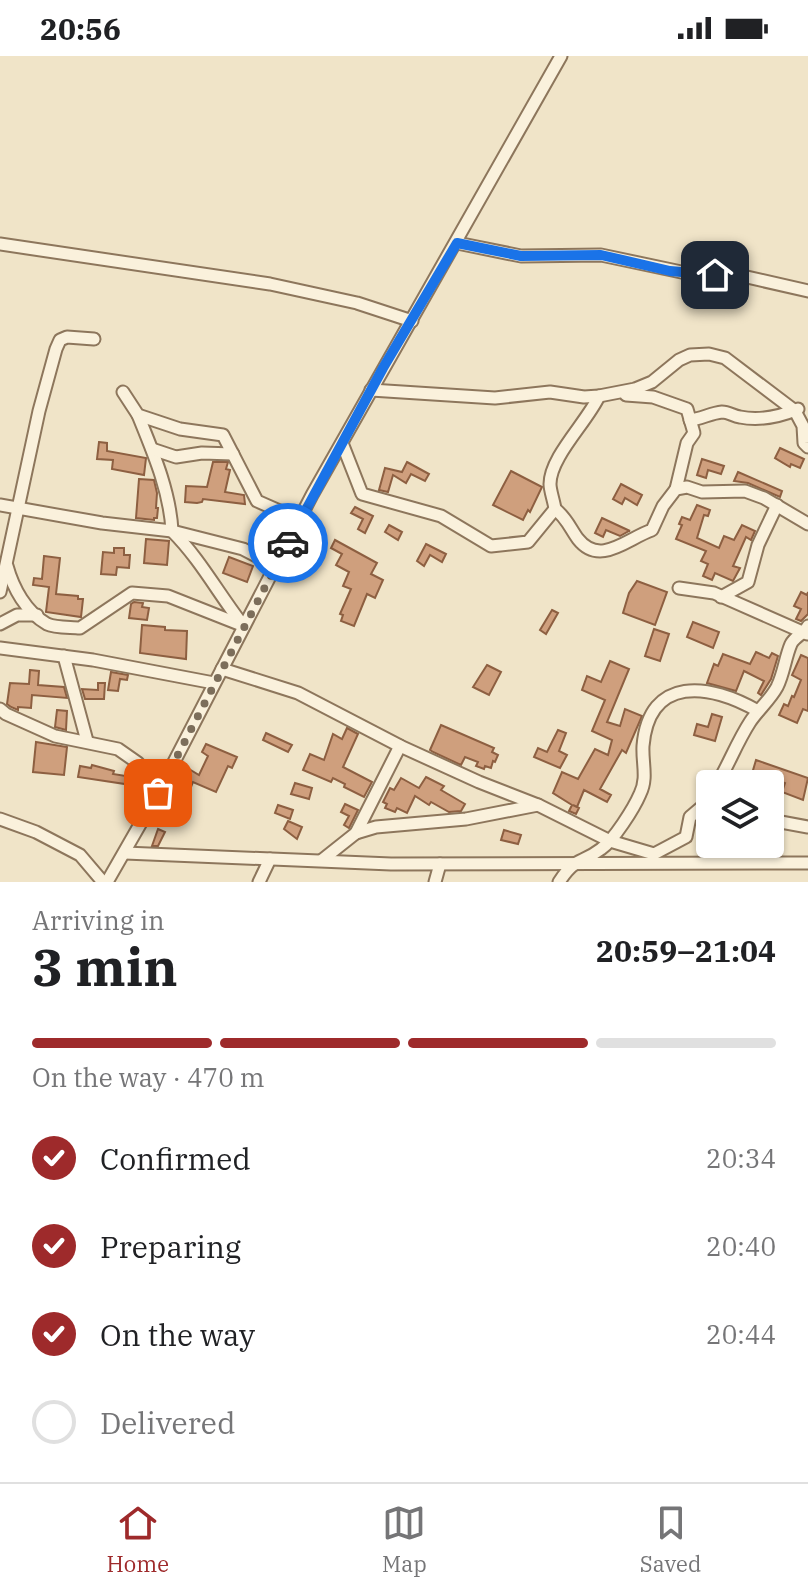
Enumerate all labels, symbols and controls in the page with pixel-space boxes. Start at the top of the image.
text: 20:56 [40,9,121,48]
pin [681,241,749,309]
icon: home [693,253,737,297]
courier [248,503,328,583]
icon: car [266,521,310,565]
pin [124,759,192,827]
map controls [696,770,784,858]
button: layers [696,770,784,858]
icon: bag [136,771,180,815]
text: Arriving in [32,903,165,937]
text: 20:59–21:04 [596,931,776,970]
text: 3 min [32,933,178,1000]
text: On the way · 470 m [32,1060,265,1094]
icon: check [32,1136,76,1180]
text: Confirmed [100,1139,251,1178]
text: 20:34 [706,1141,776,1175]
icon: check [32,1224,76,1268]
text: Preparing [100,1227,241,1266]
text: 20:40 [706,1229,776,1263]
icon: check [32,1312,76,1356]
text: On the way [100,1315,255,1354]
text: 20:44 [706,1317,776,1351]
text: Delivered [100,1403,235,1442]
tab: Home [107,1501,169,1578]
tab: Map [382,1501,427,1578]
tab: Saved [640,1501,701,1578]

